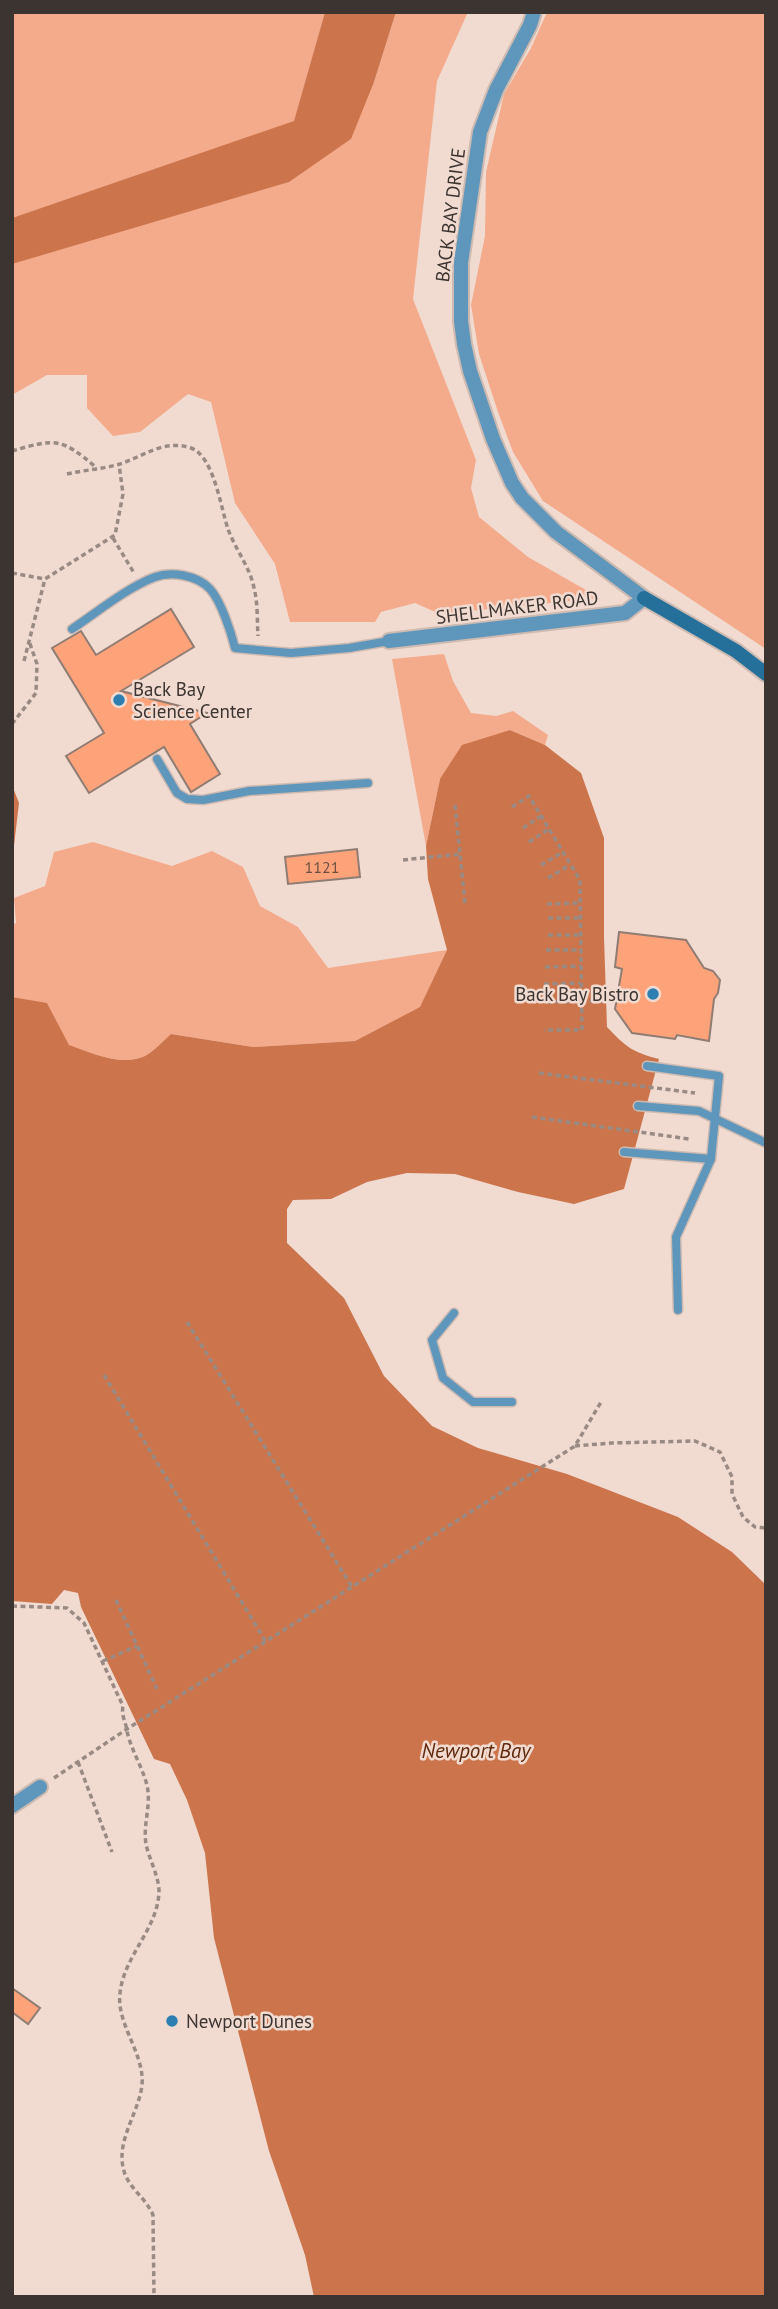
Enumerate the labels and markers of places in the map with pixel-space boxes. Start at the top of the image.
place label: Back Bay Science Center [133,677,253,723]
marker: Back Bay Science Center [111,692,127,708]
place label: Back Bay Bistro [515,982,639,1006]
marker: Back Bay Bistro [645,986,661,1002]
place label: Newport Dunes [186,2009,312,2033]
marker: Newport Dunes [164,2013,180,2029]

